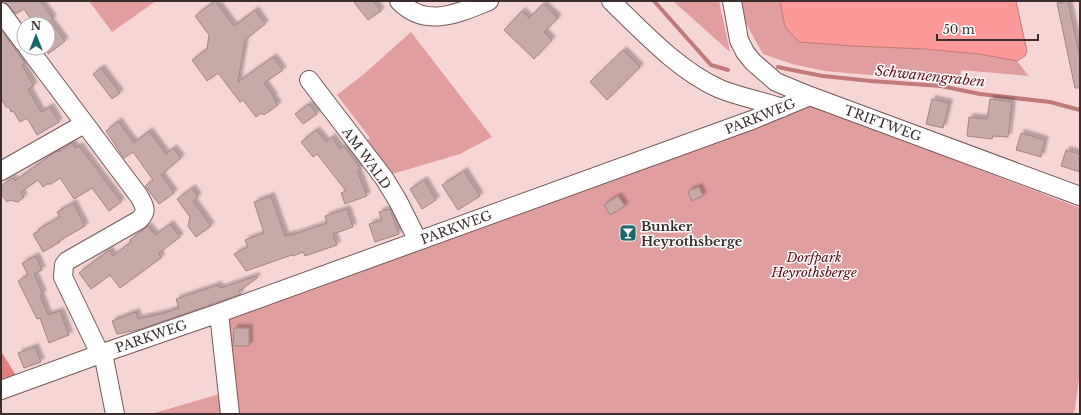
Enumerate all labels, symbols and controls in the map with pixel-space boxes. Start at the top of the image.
north arrow [16,16,56,56]
scale bar [937,16,1038,42]
text: N [31,19,42,33]
text: 50 m [943,22,975,37]
water label: Schwanengraben [874,61,986,91]
street label: PARKWEG [722,95,798,138]
street label: TRIFTWEG [842,102,924,145]
street label: AM WALD [338,123,395,193]
street label: PARKWEG [418,207,494,248]
place label: Bunker Heyrothsberge [641,218,743,250]
bar icon: Bunker Heyrothsberge [618,223,638,243]
park label: Dorfpark Heyrothsberge [770,249,857,281]
street label: PARKWEG [113,316,189,357]

